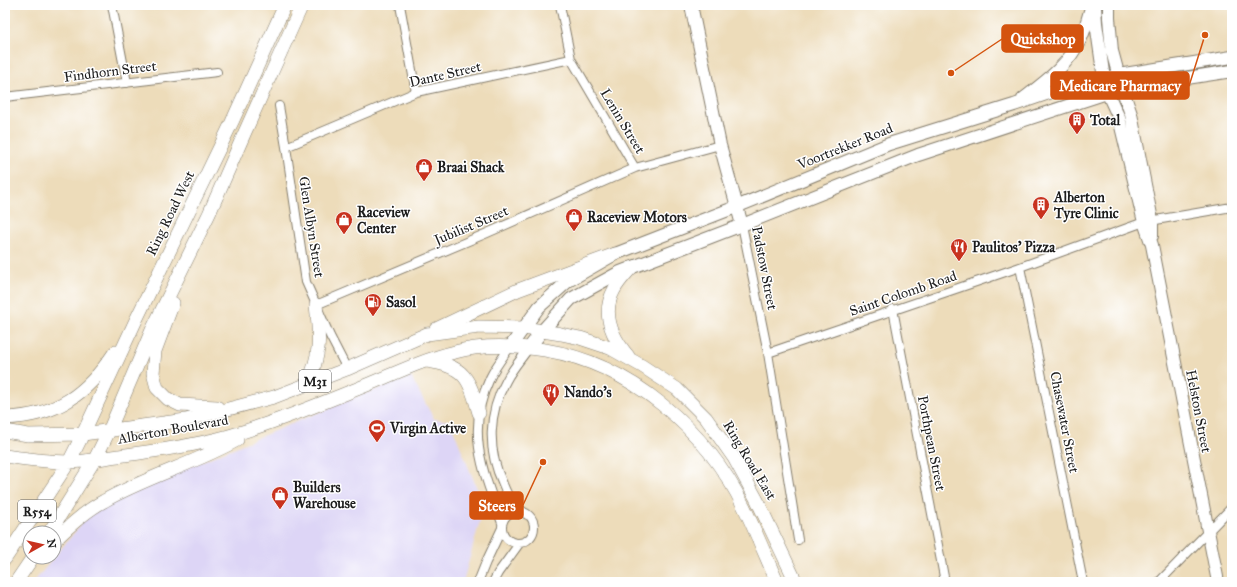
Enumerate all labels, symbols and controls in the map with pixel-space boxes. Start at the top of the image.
callout: Quickshop [1002,25,1083,52]
text: Quickshop [1011,30,1076,49]
street label: Findhorn Street [63,57,157,86]
street label: Dante Street [408,58,483,91]
callout: Medicare Pharmacy [1051,72,1189,99]
text: Medicare Pharmacy [1059,77,1182,96]
street label: Lenin Street [596,86,649,157]
building icon: Total [1067,110,1087,135]
place label: Total [1089,112,1121,129]
street label: Voortrekker Road [794,120,895,174]
shop icon: Braai Shack [414,157,434,182]
place label: Braai Shack [437,159,505,176]
street label: Ring Road West [143,168,198,258]
street label: Glen Albyn Street [295,175,328,279]
place label: Alberton Tyre Clinic [1053,189,1119,223]
building icon: Alberton Tyre Clinic [1031,195,1051,220]
street label: Jubilist Street [430,202,511,250]
place label: Raceview Center [357,204,411,237]
shop icon: Raceview Motors [564,207,584,232]
place label: Raceview Motors [587,209,687,226]
shop icon: Raceview Center [334,210,354,235]
street label: Padstow Street [748,225,781,311]
restaurant icon: Paulitos' Pizza [949,237,969,262]
place label: Paulitos' Pizza [972,239,1056,256]
street label: Saint Colomb Road [847,267,959,320]
fuel station icon: Sasol [363,292,383,317]
place label: Sasol [386,294,417,311]
street label: Helston Street [1182,368,1215,454]
road number: M31 [299,370,331,392]
street label: Chasewater Street [1046,370,1083,474]
restaurant icon: Nando's [541,382,561,407]
place label: Nando's [564,384,612,401]
street label: Porthpean Street [914,394,949,492]
street label: Alberton Boulevard [115,411,230,448]
street label: Ring Road East [719,417,780,503]
sports icon: Virgin Active [367,418,387,443]
place label: Virgin Active [389,420,466,438]
place label: Builders Warehouse [293,479,356,512]
shop icon: Builders Warehouse [270,485,290,510]
callout: Steers [470,492,523,519]
text: Steers [478,497,516,515]
road number: R554 [18,500,56,522]
north arrow [22,525,62,565]
text: N [44,538,59,550]

